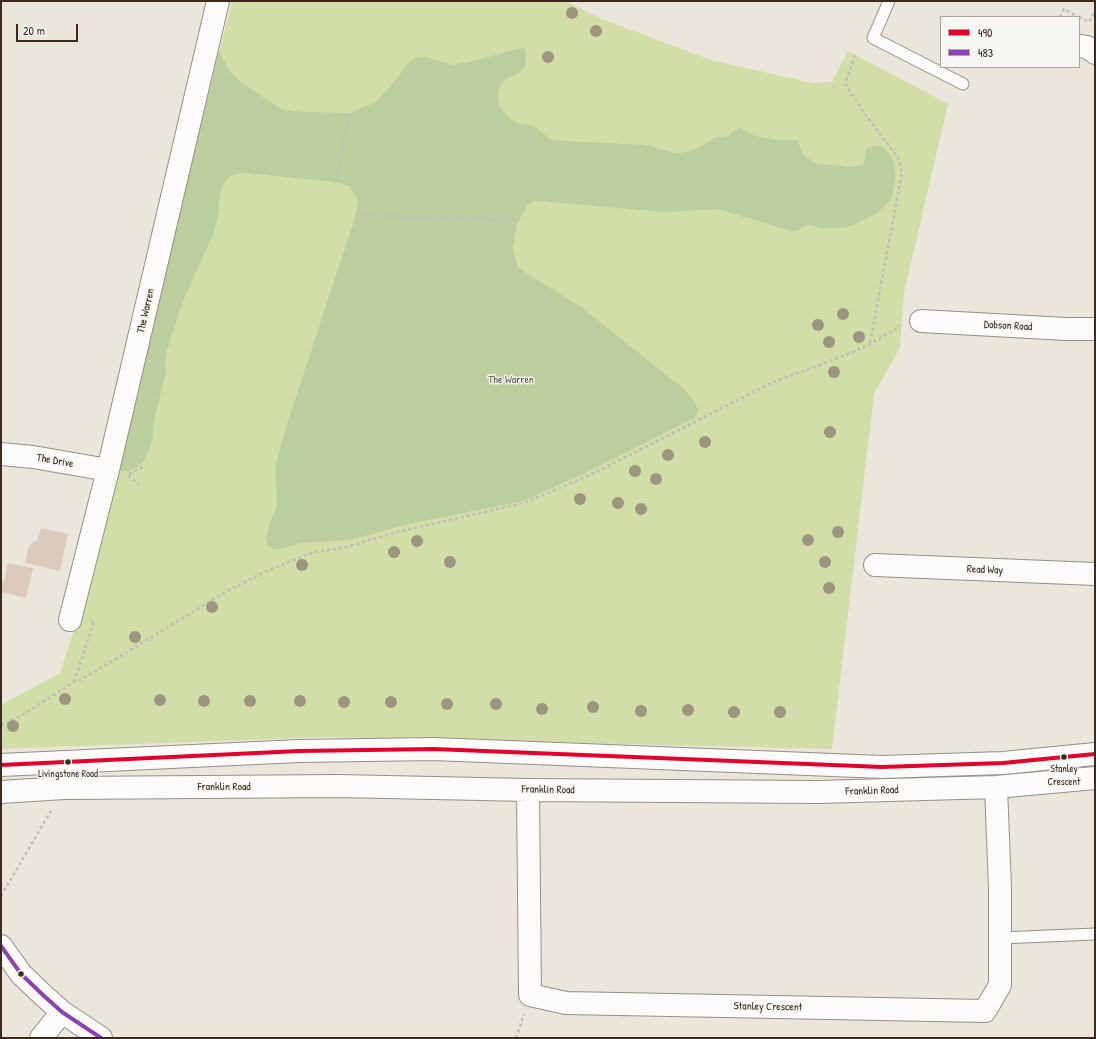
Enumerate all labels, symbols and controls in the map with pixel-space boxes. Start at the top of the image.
scale bar [18,16,80,42]
legend [940,16,1080,68]
text: 20 m [23,22,45,39]
text: 490 [978,24,992,41]
text: 483 [978,44,993,61]
street label: The Warren [134,287,158,335]
street label: Dobson Road [983,318,1033,334]
park label: The Warren [488,373,534,387]
street label: The Drive [35,451,75,471]
street label: Read Way [967,563,1003,577]
marker: Stanley Crescent [1059,752,1069,762]
marker: Livingstone Road [63,757,73,767]
place label: Stanley Crescent [1048,763,1080,786]
place label: Livingstone Road [38,768,98,780]
street label: Franklin Road [197,780,251,794]
street label: Franklin Road [521,783,575,797]
street label: Franklin Road [845,783,899,799]
unlabelled marker [16,969,26,979]
street label: Stanley Crescent [733,1000,803,1014]

